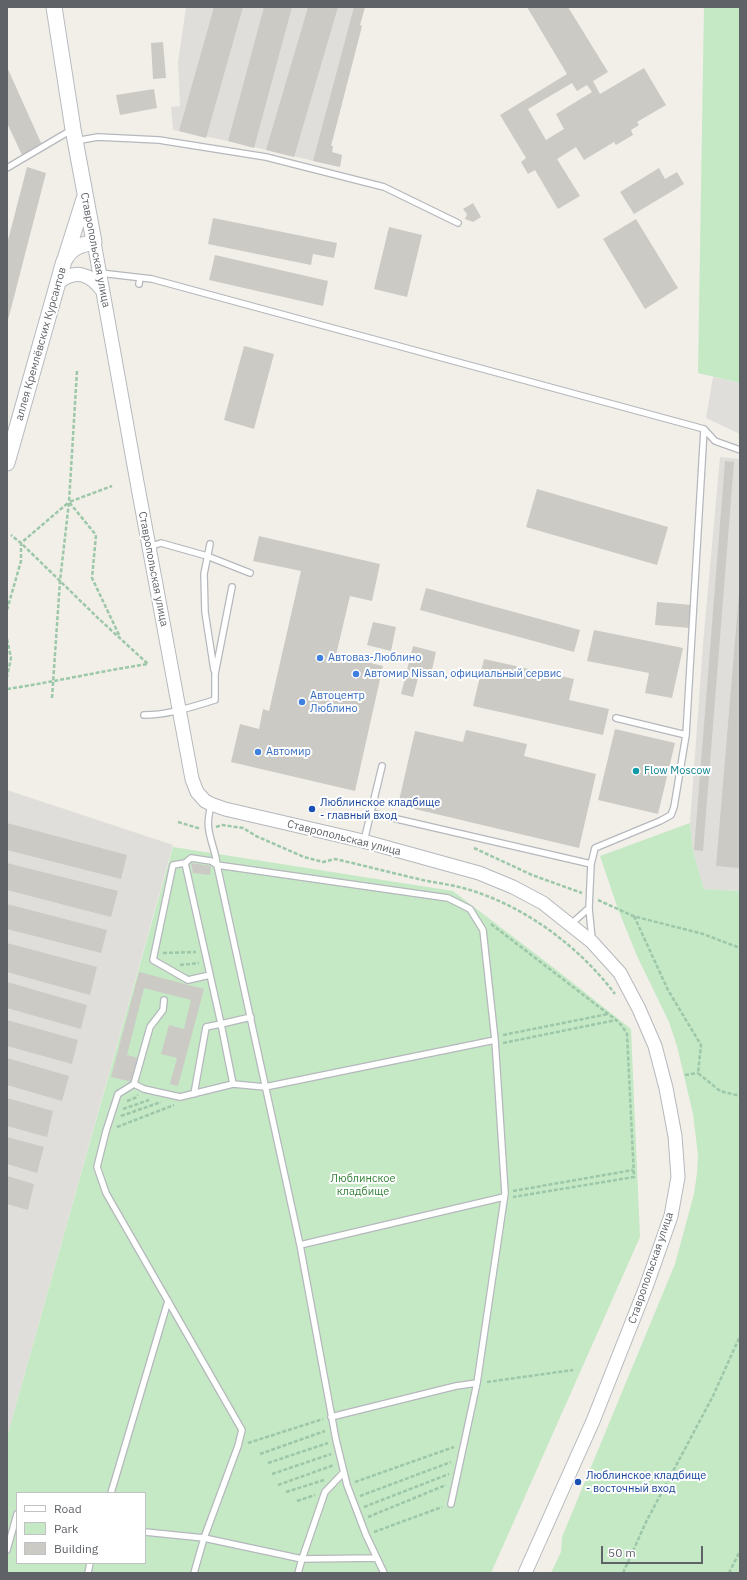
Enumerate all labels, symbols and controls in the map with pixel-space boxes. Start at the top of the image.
street label: Ставропольская улица [77,191,113,309]
street label: аллея Кремлёвских Курсантов [13,266,69,422]
street label: Ставропольская улица [135,510,171,628]
place label: Автоваз-Люблино [328,651,421,665]
marker: Автоваз-Люблино [315,653,325,663]
place label: Автомир Nissan, официальный сервис [364,667,562,681]
marker: Автомир Nissan, официальный сервис [351,669,361,679]
place label: Автоцентр Люблино [310,689,365,715]
marker: Автоцентр Люблино [297,697,307,707]
place label: Автомир [266,745,311,759]
marker: Автомир [253,747,263,757]
place label: Flow Moscow [644,764,711,778]
marker: Flow Moscow [631,766,641,776]
place label: Люблинское кладбище - главный вход [320,796,440,822]
marker: Люблинское кладбище - главный вход [307,804,317,814]
street label: Ставропольская улица [286,817,402,859]
park label: Люблинское кладбище [330,1172,396,1198]
street label: Ставропольская улица [626,1210,676,1326]
place label: Люблинское кладбище - восточный вход [586,1469,706,1495]
marker: Люблинское кладбище - восточный вход [573,1477,583,1487]
legend [16,1492,146,1564]
text: Road [54,1501,82,1516]
text: Park [54,1521,78,1536]
scale bar [603,1538,705,1564]
text: Building [54,1541,98,1556]
text: 50 m [608,1545,636,1560]

